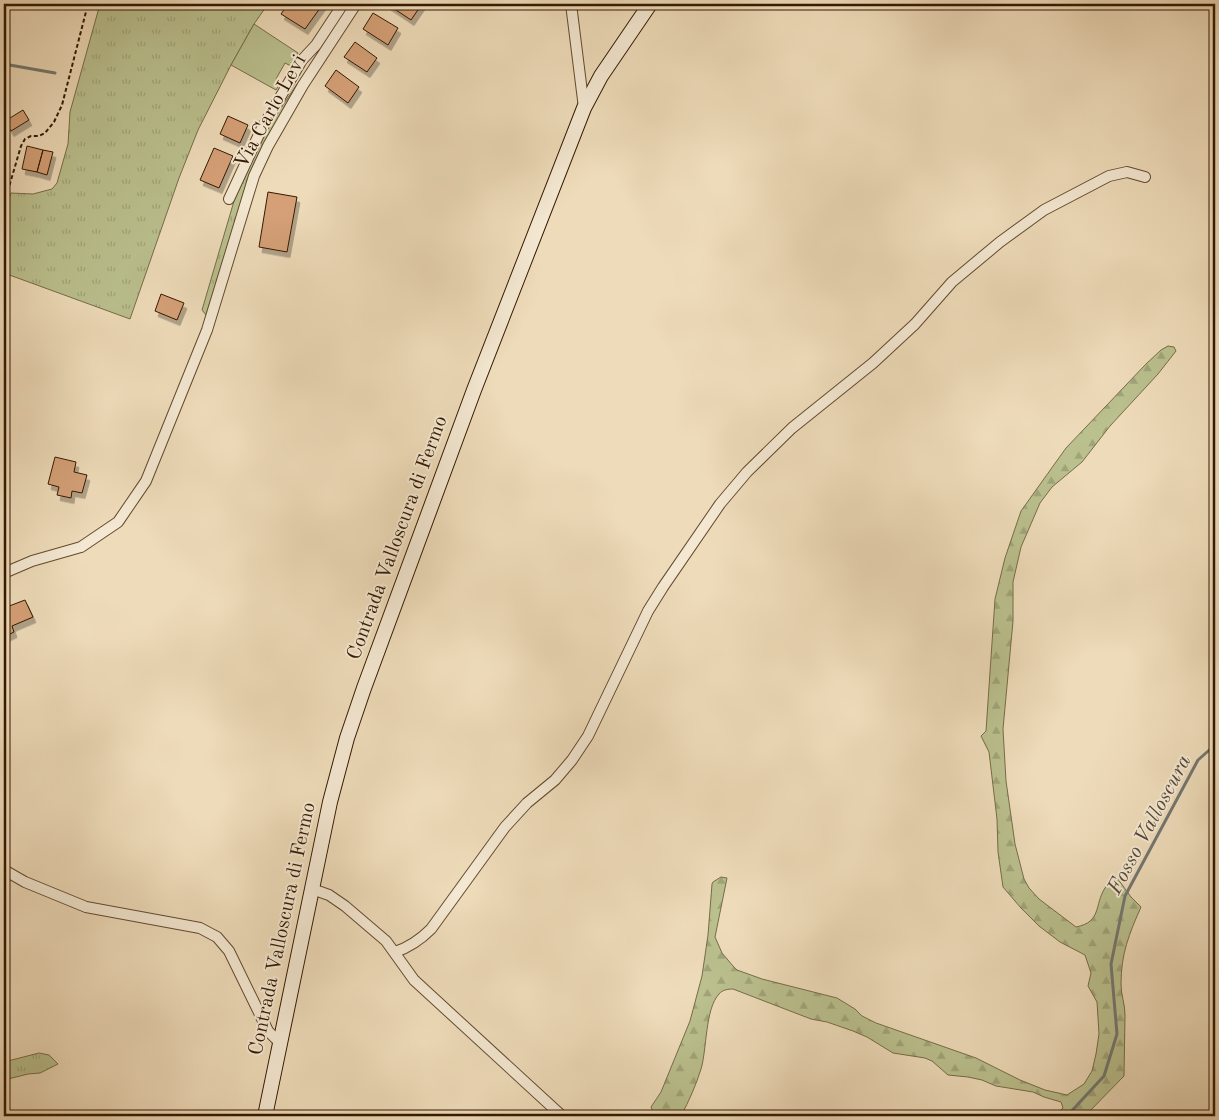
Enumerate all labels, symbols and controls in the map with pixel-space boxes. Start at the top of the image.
street label: Via Carlo Levi [232,52,310,172]
street label: Contrada Valloscura di Fermo [344,413,452,663]
water label: Fosso Valloscura [1104,752,1196,899]
street label: Contrada Valloscura di Fermo [246,801,320,1057]

